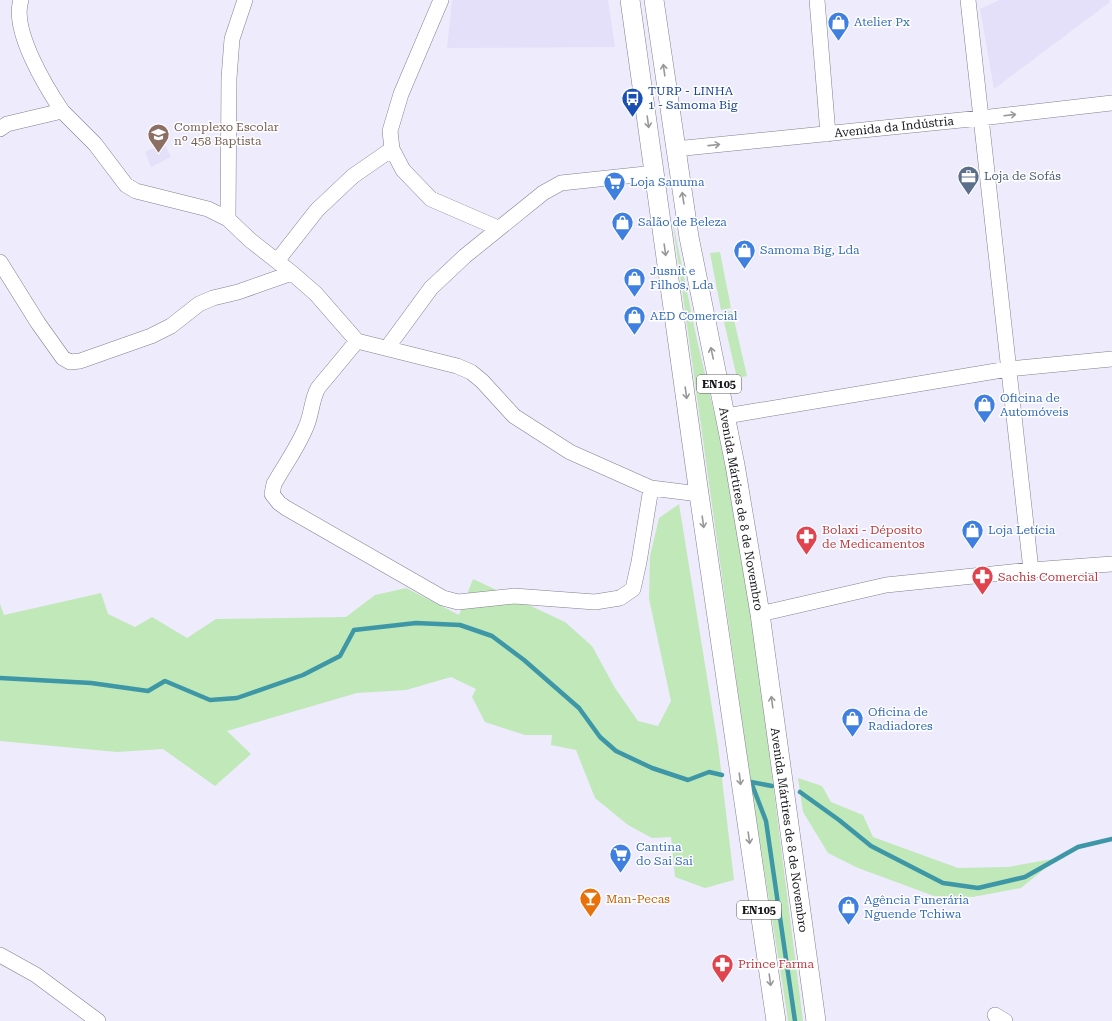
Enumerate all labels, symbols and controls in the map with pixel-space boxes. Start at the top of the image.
shop icon: Atelier Px [826,9,852,42]
place label: Atelier Px [854,15,910,29]
one-way arrow [660,63,668,76]
place label: TURP - LINHA 1 - Samoma Big [648,84,738,112]
bus stop icon: TURP - LINHA 1 - Samoma Big [619,85,645,118]
one-way arrow [1004,111,1017,119]
street label: Avenida da Indústria [833,114,955,140]
one-way arrow [644,115,652,128]
place label: Complexo Escolar nº 458 Baptista [174,120,279,148]
school or university icon: Complexo Escolar nº 458 Baptista [145,121,171,154]
one-way arrow [707,141,720,148]
office icon: Loja de Sofás [956,163,982,196]
supermarket icon: Loja Sanuma [602,169,628,202]
place label: Loja de Sofás [984,169,1061,183]
place label: Loja Sanuma [630,175,705,189]
one-way arrow [679,192,687,205]
shop icon: Salão de Beleza [609,209,635,242]
place label: Salão de Beleza [638,215,727,229]
shop icon: Samoma Big, Lda [732,237,758,270]
place label: Samoma Big, Lda [760,243,860,257]
one-way arrow [661,244,669,257]
place label: Jusnit e Filhos, Lda [650,264,714,292]
shop icon: Jusnit e Filhos, Lda [621,265,647,298]
shop icon: AED Comercial [622,303,648,336]
place label: AED Comercial [650,309,738,323]
one-way arrow [708,347,716,360]
road number: EN105 [697,375,741,393]
one-way arrow [682,386,690,399]
place label: Oficina de Automóveis [1000,391,1069,419]
shop icon: Oficina de Automóveis [971,392,997,425]
street label: Avenida Mártires de 8 de Novembro [716,406,766,612]
one-way arrow [699,515,707,528]
shop icon: Loja Letícia [959,517,985,550]
place label: Bolaxi - Déposito de Medicamentos [822,523,925,551]
place label: Loja Letícia [988,523,1056,537]
pharmacy icon: Bolaxi - Déposito de Medicamentos [793,524,819,557]
pharmacy icon: Sachis Comercial [970,564,996,597]
place label: Sachis Comercial [998,570,1098,584]
one-way arrow [768,696,776,709]
place label: Oficina de Radiadores [868,705,933,733]
shop icon: Oficina de Radiadores [839,706,865,739]
street label: Avenida Mártires de 8 de Novembro [768,727,810,933]
one-way arrow [736,772,744,785]
one-way arrow [745,831,753,844]
place label: Cantina do Sai Sai [636,840,693,868]
supermarket icon: Cantina do Sai Sai [608,841,634,874]
bar icon: Man-Pecas [578,886,604,919]
place label: Man-Pecas [606,892,670,906]
place label: Agência Funerária Nguende Tchiwa [864,893,970,921]
shop icon: Agência Funerária Nguende Tchiwa [835,894,861,927]
road number: EN105 [737,901,781,919]
pharmacy icon: Prince Farma [709,951,735,984]
place label: Prince Farma [738,957,815,971]
one-way arrow [766,973,774,986]

